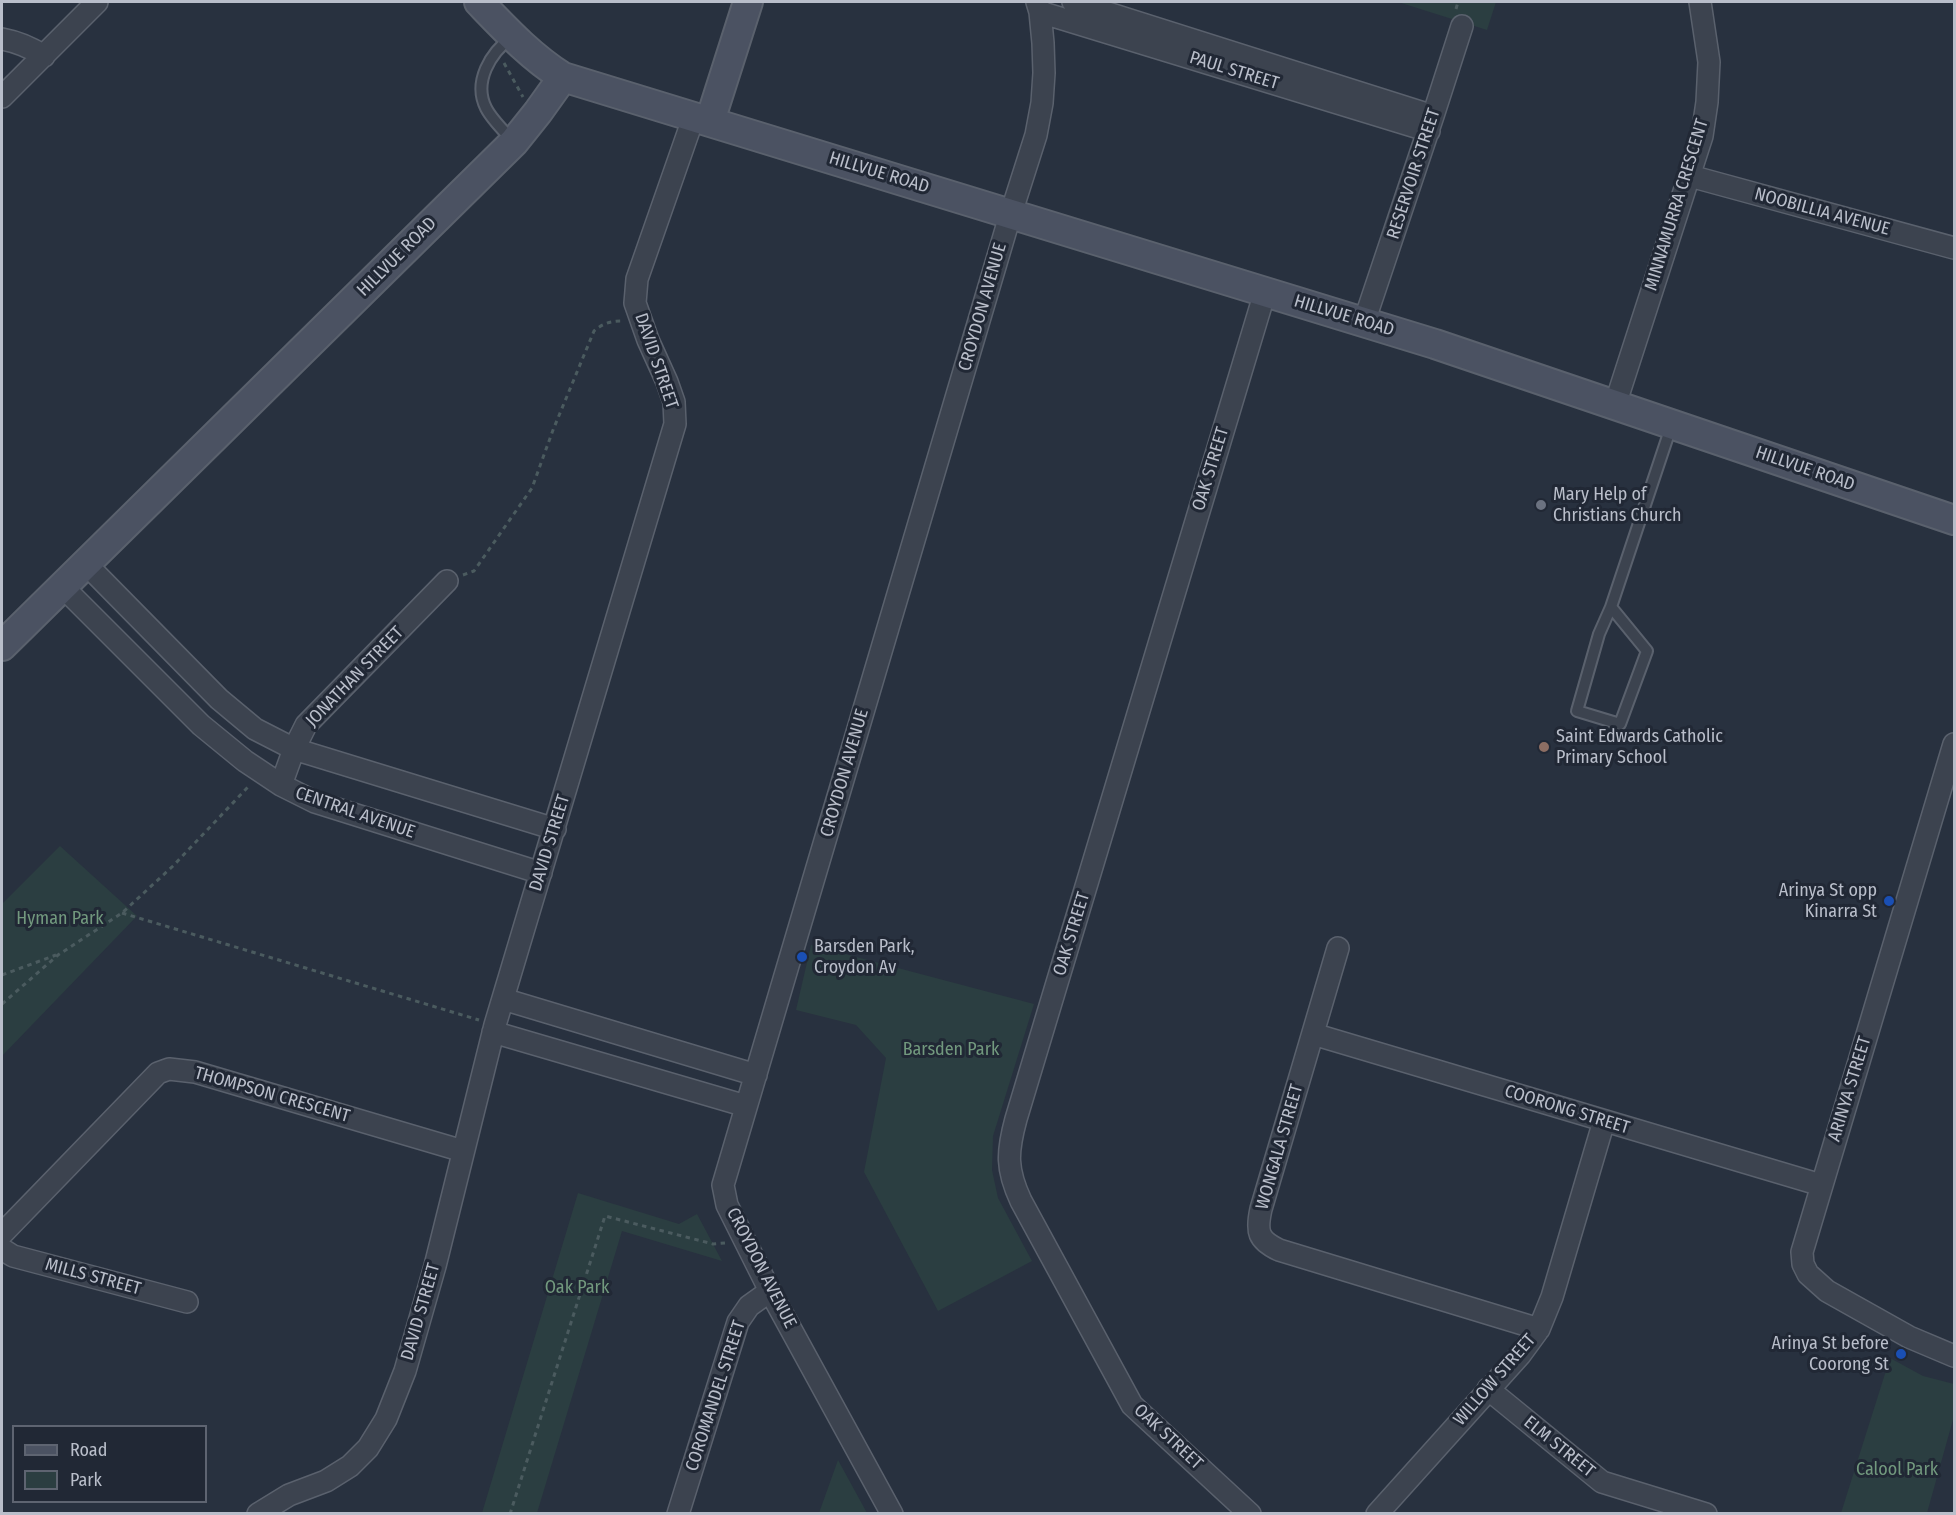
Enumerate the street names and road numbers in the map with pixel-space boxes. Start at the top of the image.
street label: PAUL STREET [1187,47,1281,95]
street label: RESERVOIR STREET [1383,106,1445,242]
street label: MINNAMURRA CRESCENT [1641,116,1713,294]
street label: HILLVUE ROAD [826,148,932,198]
street label: NOOBILLIA AVENUE [1752,184,1892,240]
street label: HILLVUE ROAD [353,213,441,301]
street label: CROYDON AVENUE [954,240,1012,374]
street label: HILLVUE ROAD [1291,291,1397,341]
street label: DAVID STREET [630,310,682,412]
street label: OAK STREET [1188,425,1234,513]
street label: HILLVUE ROAD [1753,442,1857,496]
street label: JONATHAN STREET [302,622,408,732]
street label: CROYDON AVENUE [816,706,874,840]
street label: CENTRAL AVENUE [292,782,418,844]
street label: DAVID STREET [525,792,575,894]
street label: OAK STREET [1049,890,1095,978]
street label: ARINYA STREET [1824,1034,1876,1144]
street label: THOMPSON CRESCENT [192,1062,352,1128]
street label: COORONG STREET [1502,1081,1632,1139]
street label: WONGALA STREET [1252,1082,1308,1212]
street label: CROYDON AVENUE [721,1204,801,1332]
street label: MILLS STREET [43,1254,143,1300]
street label: DAVID STREET [397,1261,445,1363]
street label: COROMANDEL STREET [681,1318,751,1474]
street label: WILLOW STREET [1449,1330,1541,1430]
street label: OAK STREET [1129,1400,1207,1474]
street label: ELM STREET [1519,1412,1599,1482]

